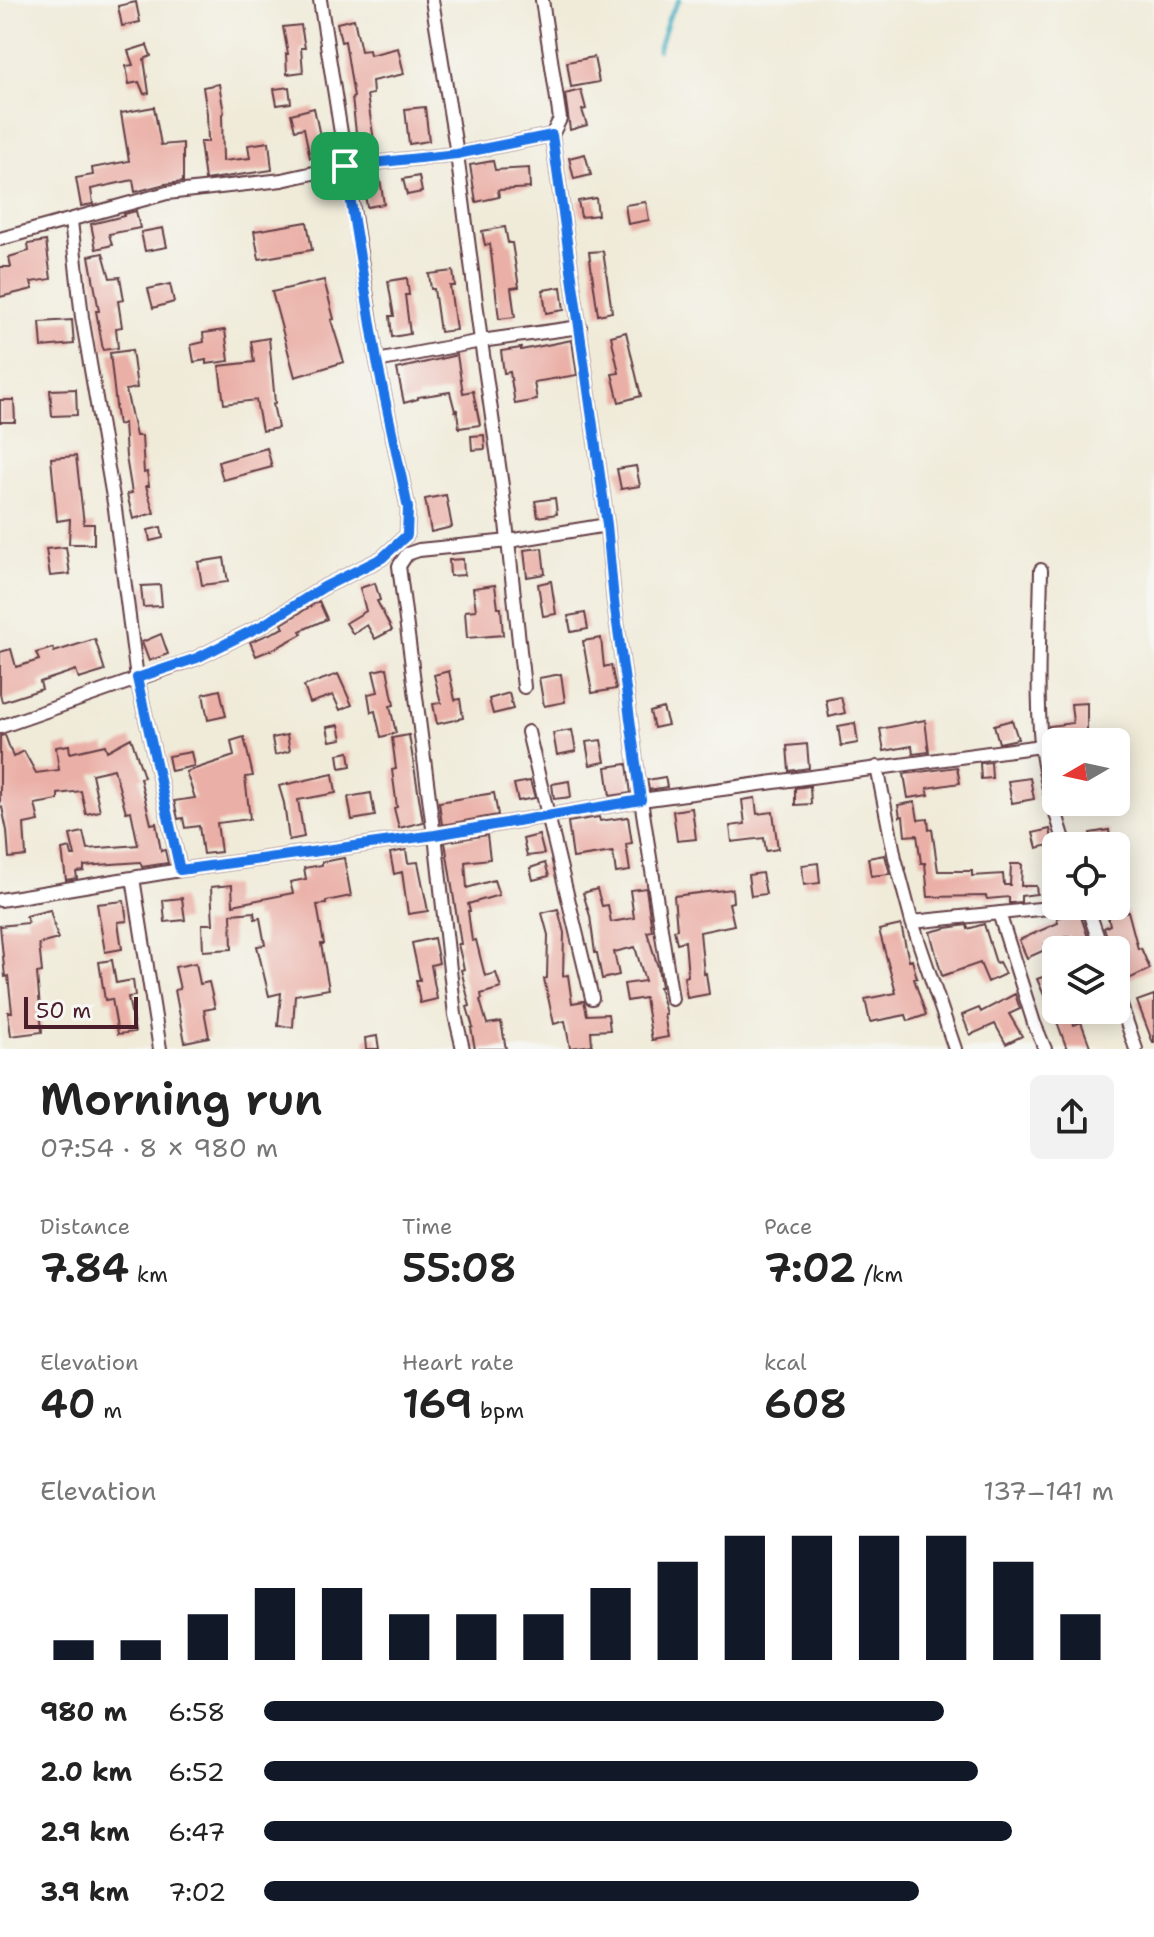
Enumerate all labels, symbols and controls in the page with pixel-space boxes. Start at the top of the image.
pin [311,132,379,200]
icon: arrive [323,144,367,188]
north arrow [1042,728,1130,816]
map controls [1042,728,1130,1024]
button: locate [1042,832,1130,920]
button: layers [1042,936,1130,1024]
scale bar [24,993,138,1029]
text: 50 m [36,996,91,1025]
text: Morning run [40,1070,323,1129]
button: share [1030,1075,1114,1159]
text: 07:54 · 8 × 980 m [40,1130,278,1165]
text: Distance [40,1212,130,1241]
text: Time [402,1212,452,1241]
text: Pace [764,1212,812,1241]
text: 7.84 [40,1241,129,1295]
text: 55:08 [402,1241,517,1295]
text: 7:02 [764,1241,856,1295]
text: km [129,1260,168,1289]
text: /km [856,1260,903,1289]
text: Elevation [40,1348,138,1377]
text: Heart rate [402,1348,514,1377]
text: kcal [764,1348,807,1377]
text: 40 [40,1377,96,1431]
text: 169 [402,1377,473,1431]
text: 608 [764,1377,847,1431]
text: m [96,1396,122,1425]
text: bpm [473,1396,524,1425]
text: Elevation [40,1473,156,1508]
text: 137–141 m [983,1473,1114,1508]
text: 980 m [40,1694,127,1729]
text: 6:58 [168,1694,225,1729]
text: 2.0 km [40,1754,132,1789]
text: 6:52 [168,1754,225,1789]
text: 2.9 km [40,1814,130,1849]
text: 6:47 [168,1814,226,1849]
text: 3.9 km [40,1874,129,1909]
text: 7:02 [168,1874,226,1909]

